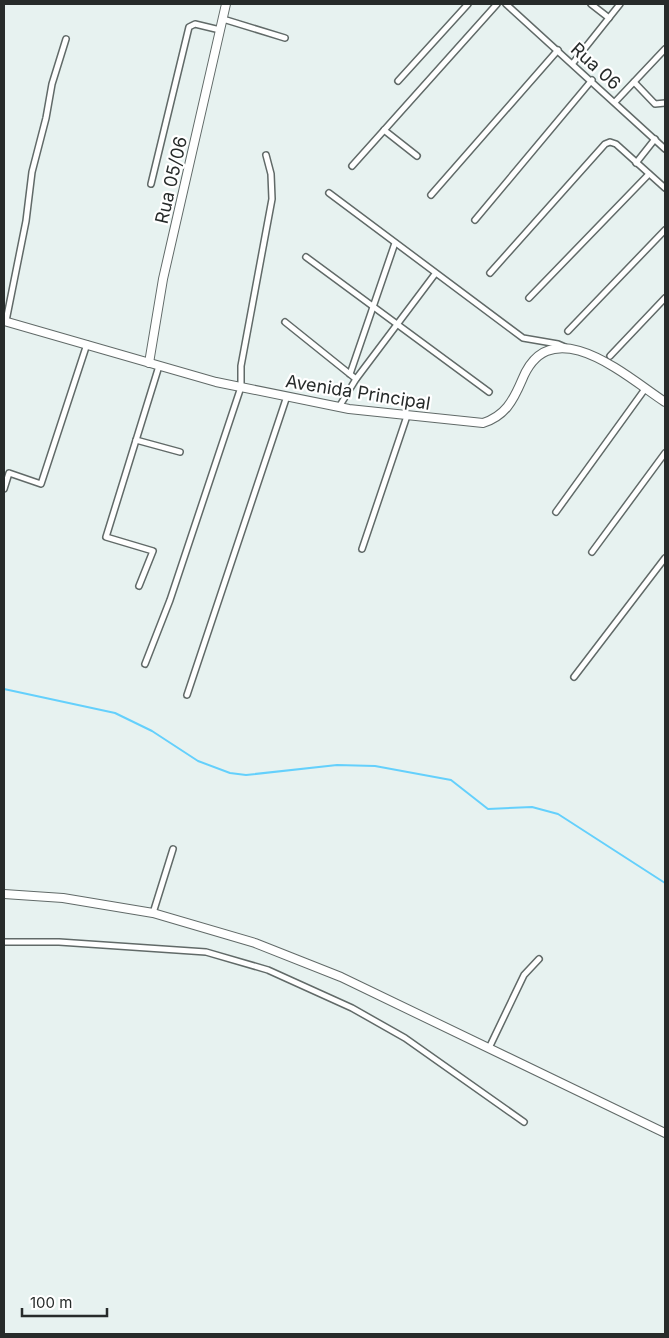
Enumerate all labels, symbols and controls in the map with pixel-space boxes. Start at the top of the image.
street label: Rua 06 [567,38,625,94]
street label: Rua 05/06 [151,134,191,226]
street label: Avenida Principal [284,370,432,414]
scale bar [22,1286,108,1318]
text: 100 m [30,1293,72,1312]

